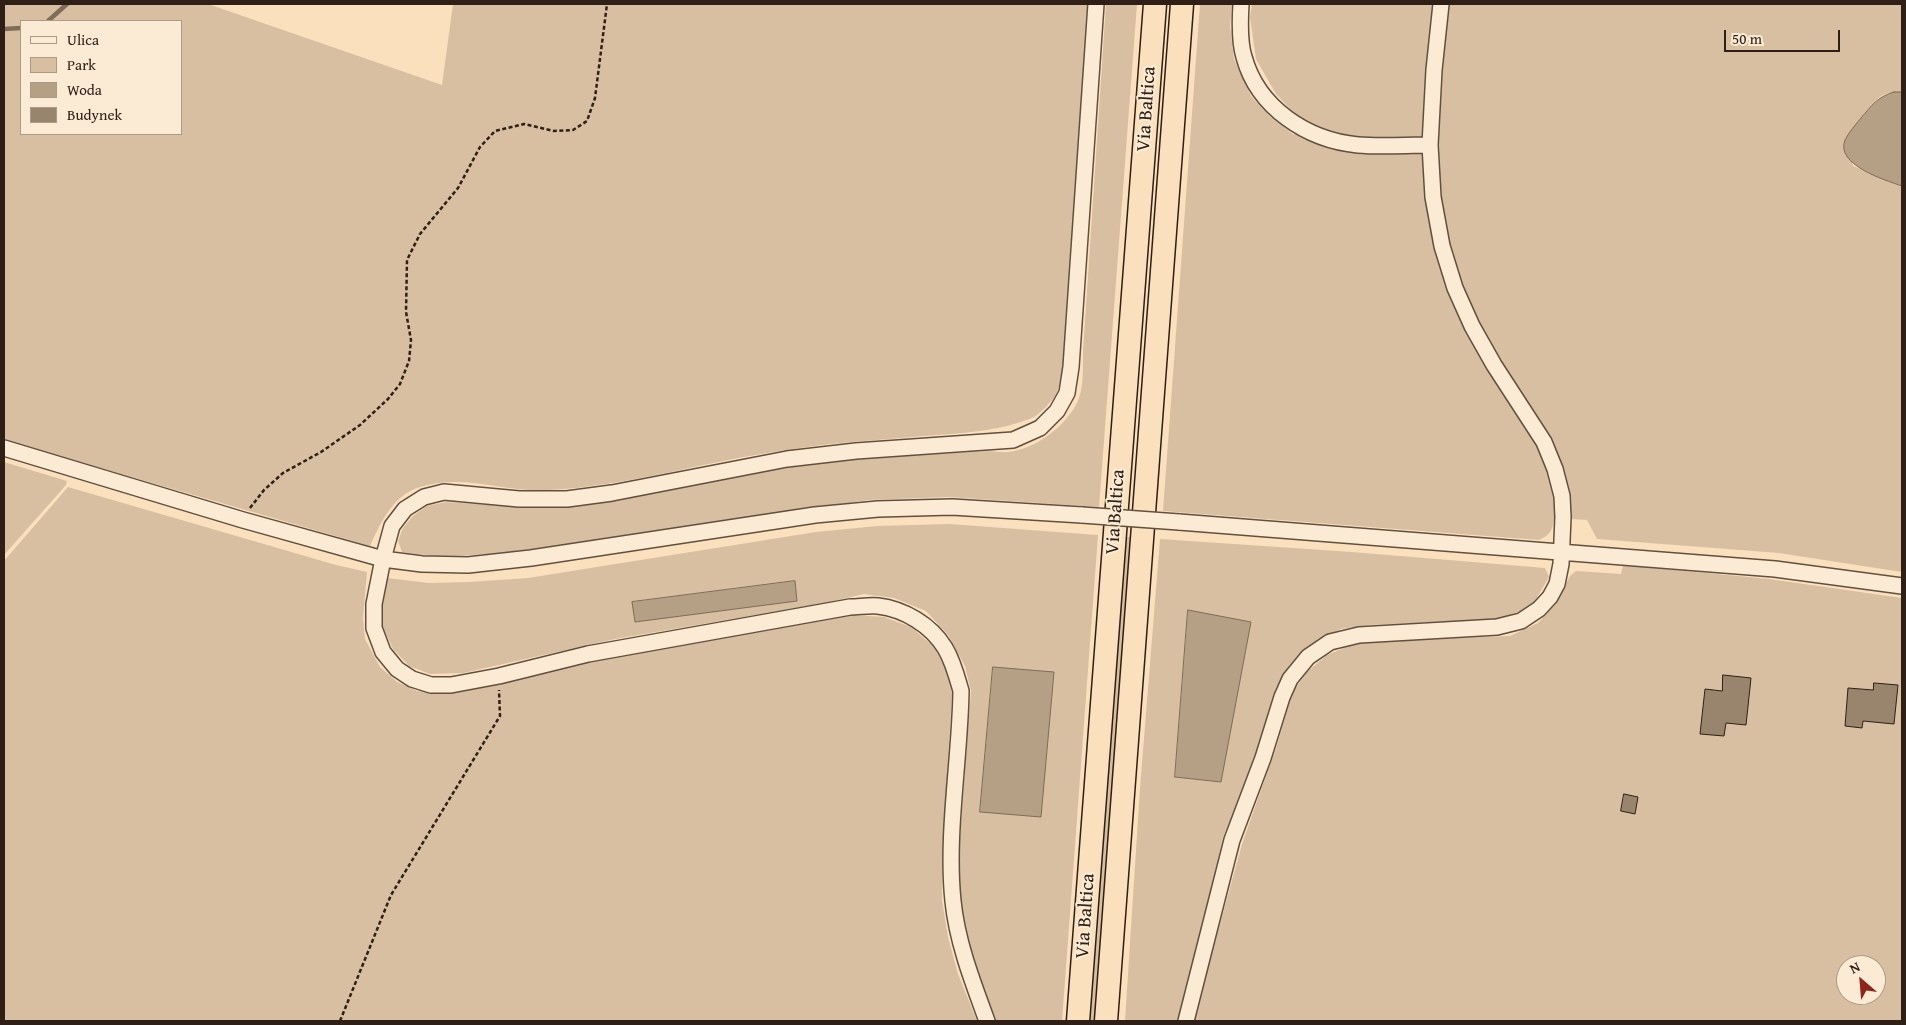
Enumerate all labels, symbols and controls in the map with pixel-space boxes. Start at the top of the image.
legend [20,20,182,135]
scale bar [1726,20,1842,52]
text: 50 m [1732,28,1762,49]
text: Ulica [67,29,99,50]
text: Park [67,54,96,75]
street label: Via Baltica [1133,66,1161,152]
text: Woda [67,79,102,100]
text: Budynek [67,104,122,125]
street label: Via Baltica [1102,469,1130,555]
street label: Via Baltica [1072,873,1100,959]
north arrow [1836,955,1886,1005]
text: N [1846,956,1863,979]

